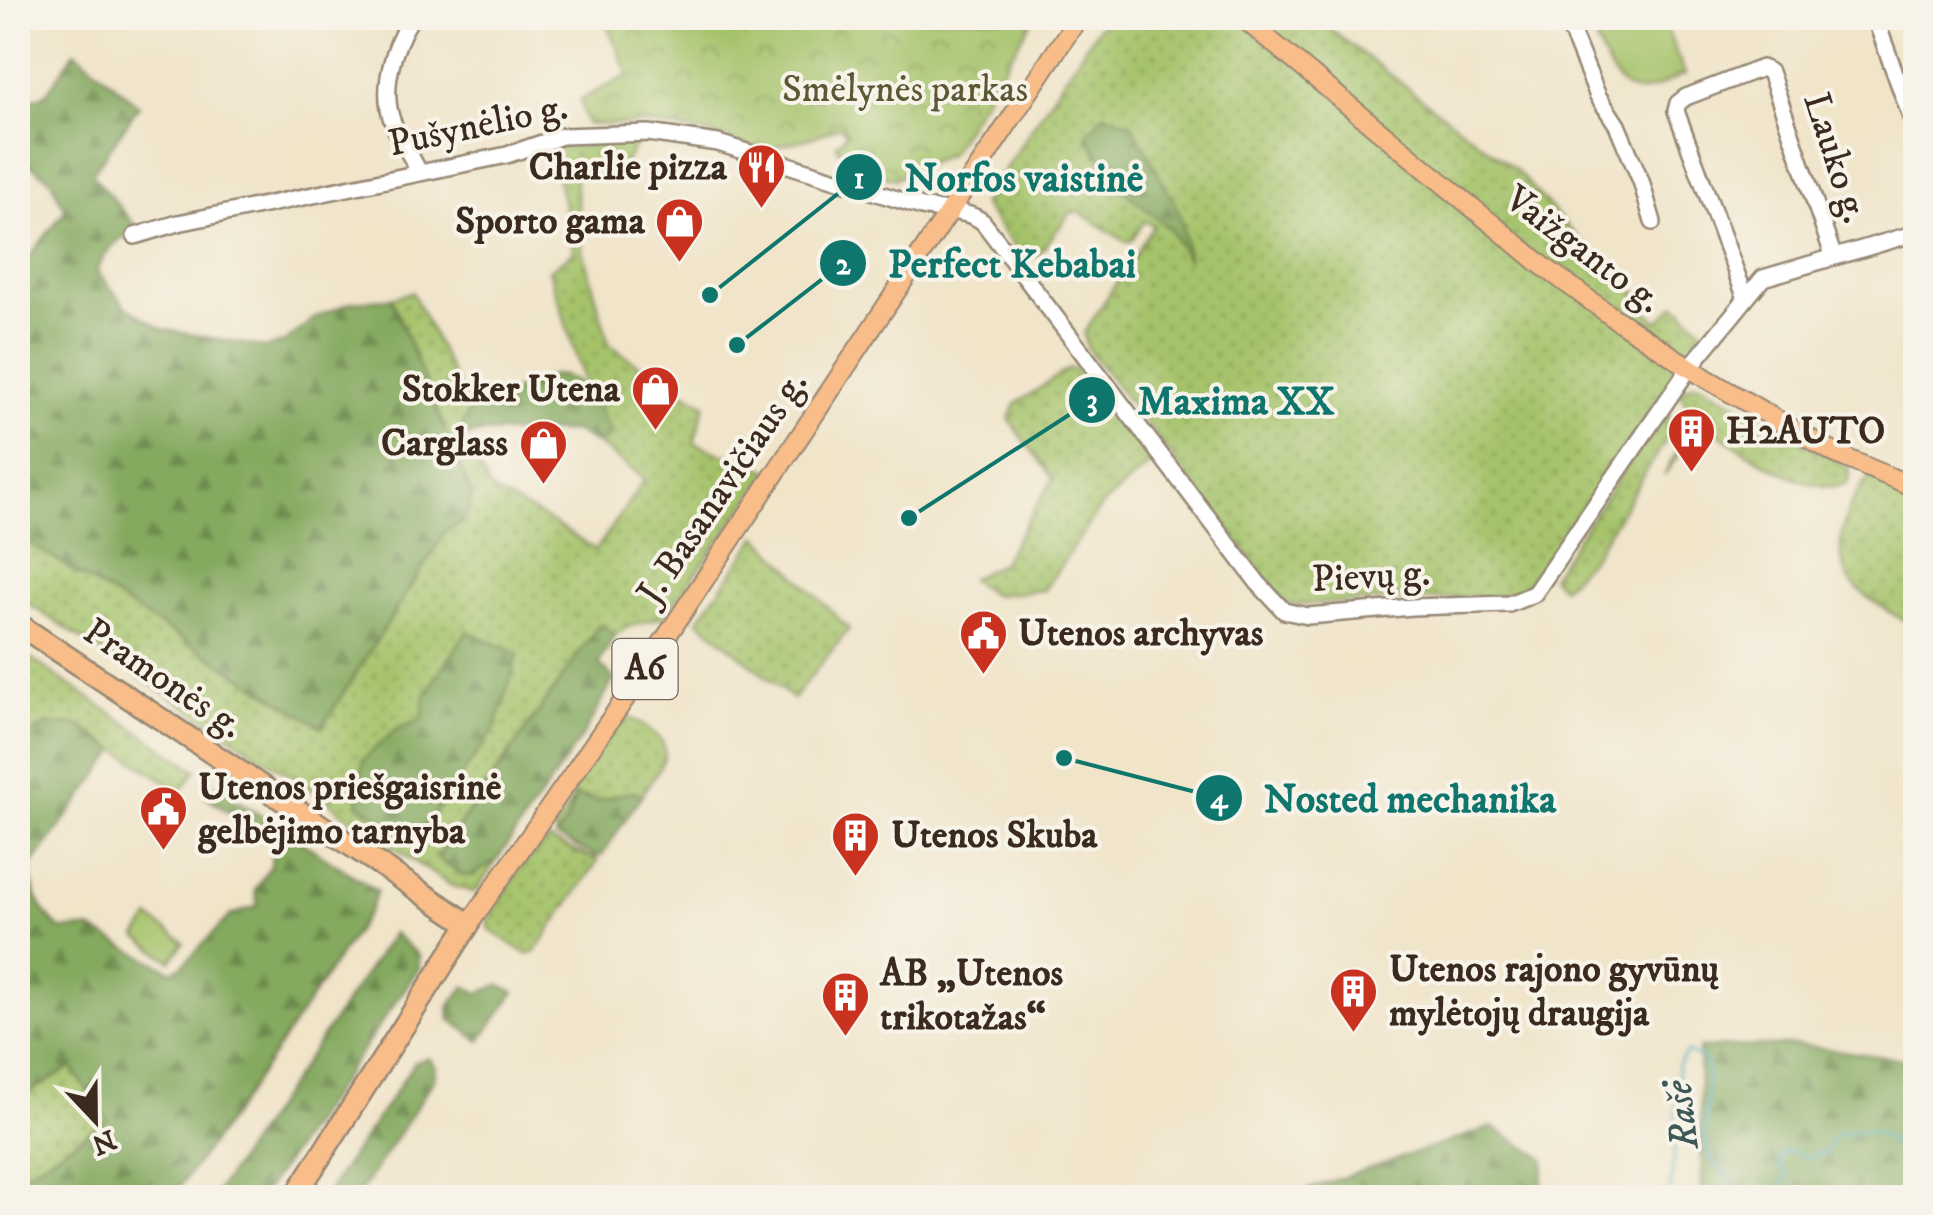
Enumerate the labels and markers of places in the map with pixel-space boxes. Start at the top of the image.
restaurant icon: Charlie pizza [736,142,788,210]
callout: Norfos vaistinė [834,142,1163,212]
place label: Charlie pizza [529,144,728,192]
shop icon: Sporto gama [654,196,706,264]
place label: Sporto gama [455,198,646,246]
callout: Perfect Kebabai [818,228,1156,298]
shop icon: Stokker Utena [629,364,681,432]
callout: Maxima XX [1067,365,1354,435]
place label: Stokker Utena [402,366,621,414]
building icon: H2AUTO [1665,406,1717,474]
place label: H2AUTO [1726,408,1885,456]
shop icon: Carglass [517,418,569,486]
place label: Carglass [381,420,508,468]
public building icon: Utenos archyvas [957,608,1009,676]
place label: Utenos archyvas [1018,610,1264,658]
callout: Nosted mechanika [1194,763,1576,833]
place label: Utenos priešgaisrinė gelbėjimo tarnyba [197,764,502,856]
public building icon: Utenos priešgaisrinė gelbėjimo tarnyba [137,784,189,852]
building icon: Utenos Skuba [830,810,882,878]
place label: Utenos Skuba [891,812,1098,860]
place label: Utenos rajono gyvūnų mylėtojų draugija [1389,946,1720,1038]
place label: AB „Utenos trikotažas“ [879,950,1063,1042]
building icon: Utenos rajono gyvūnų mylėtojų draugija [1328,966,1380,1034]
building icon: AB „Utenos trikotažas“ [819,970,871,1038]

